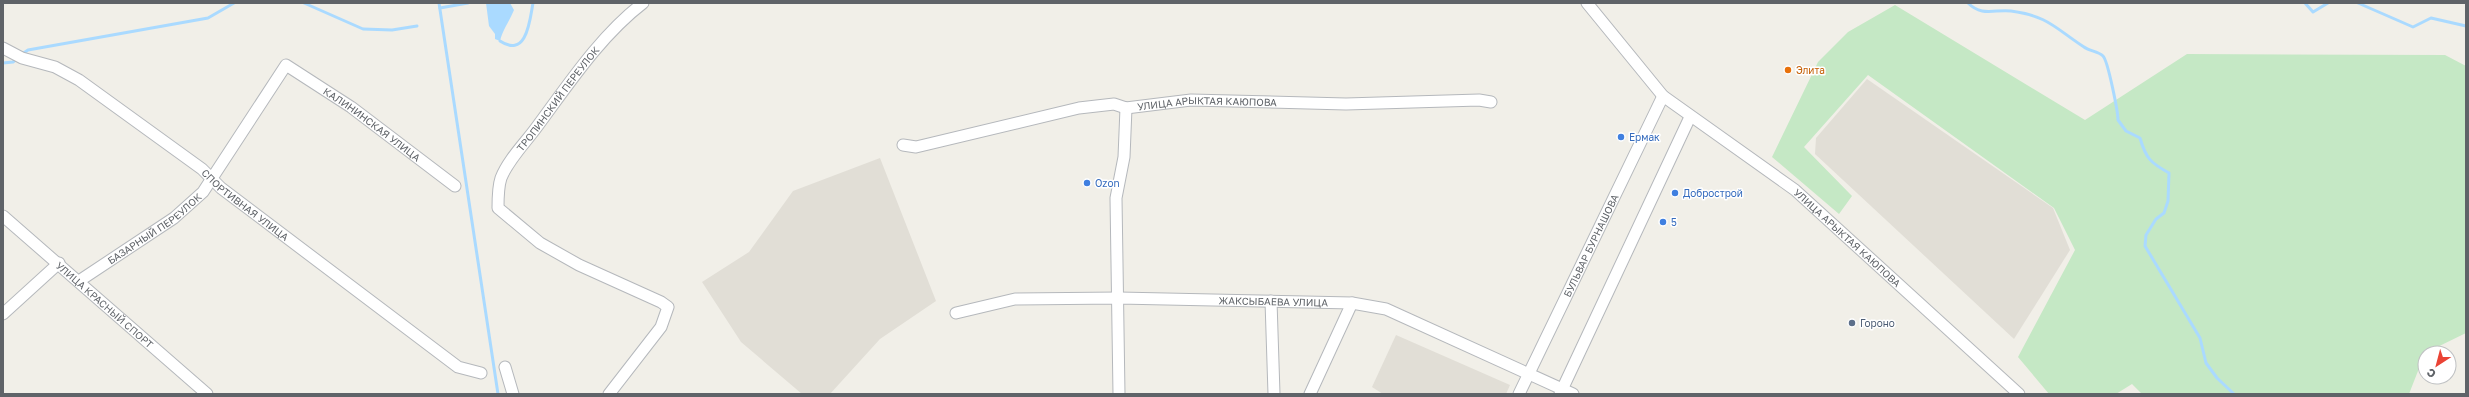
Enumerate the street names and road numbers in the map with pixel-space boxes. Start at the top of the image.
street label: ТРОПИНСКИЙ ПЕРЕУЛОК [514,44,601,153]
street label: КАЛИНИНСКАЯ УЛИЦА [321,85,423,164]
street label: УЛИЦА АРЫКТАЯ КАЮПОВА [1136,94,1277,113]
street label: СПОРТИВНАЯ УЛИЦА [199,166,291,243]
street label: УЛИЦА АРЫКТАЯ КАЮПОВА [1792,186,1903,290]
street label: БАЗАРНЫЙ ПЕРЕУЛОК [105,190,204,266]
street label: БУЛЬВАР БУРНАШОВА [1561,192,1621,299]
street label: УЛИЦА КРАСНЫЙ СПОРТ [54,259,156,350]
street label: ЖАКСЫБАЕВА УЛИЦА [1218,294,1329,308]

